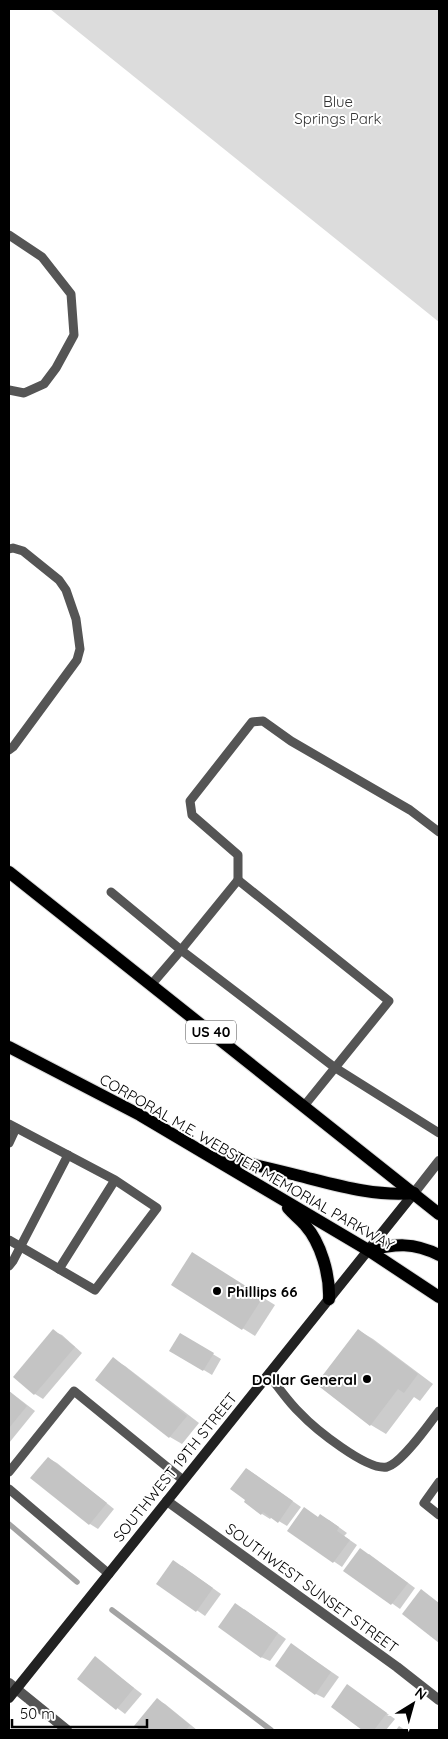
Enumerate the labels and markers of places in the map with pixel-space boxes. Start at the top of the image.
place label: Phillips 66 [227,1282,297,1301]
marker: Phillips 66 [211,1285,223,1297]
place label: Dollar General [252,1370,357,1389]
marker: Dollar General [361,1373,373,1385]

